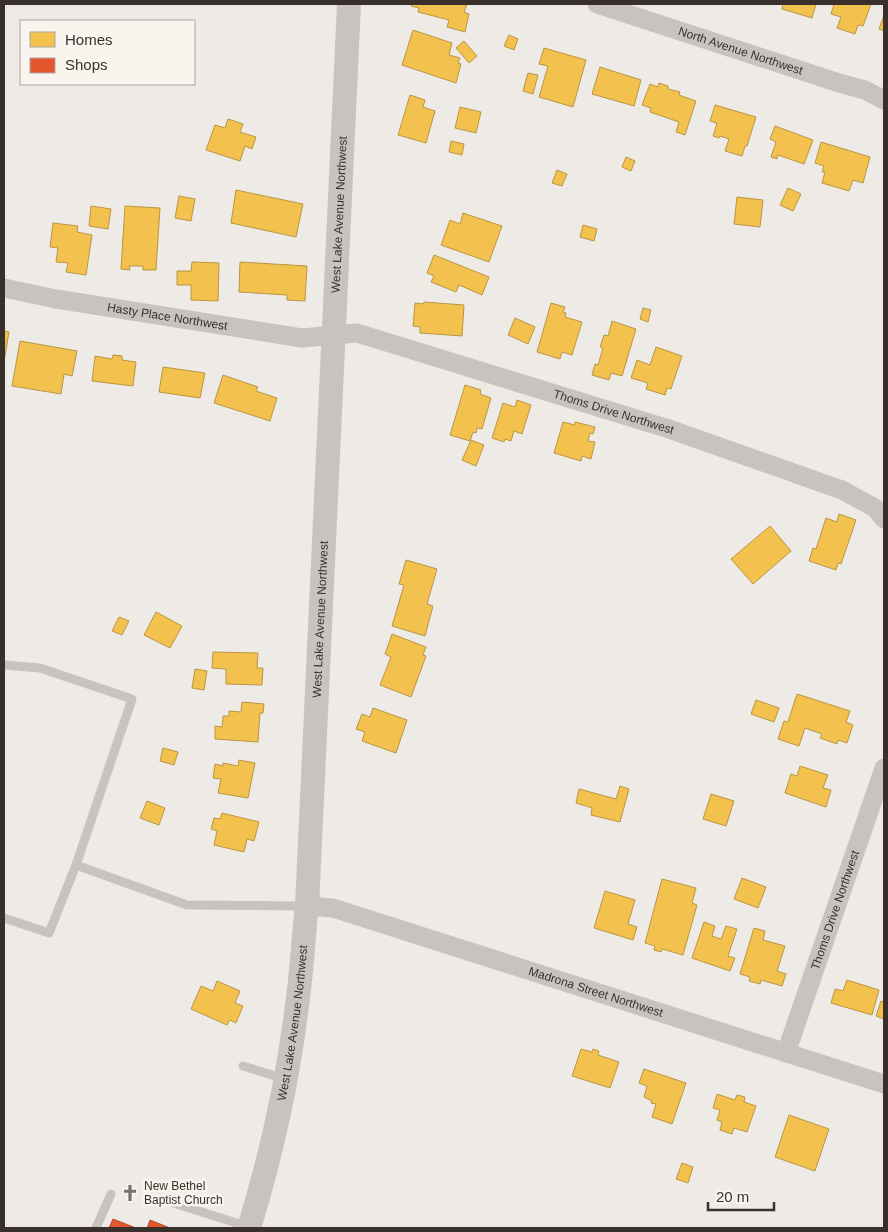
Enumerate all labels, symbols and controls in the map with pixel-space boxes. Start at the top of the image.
legend [20,20,195,85]
street label: North Avenue Northwest [677,24,805,78]
text: Homes [65,31,113,48]
text: Shops [65,56,108,73]
street label: West Lake Avenue Northwest [329,135,350,293]
street label: Hasty Place Northwest [106,300,229,333]
street label: Thoms Drive Northwest [552,387,677,437]
street label: West Lake Avenue Northwest [310,540,331,698]
street label: Thoms Drive Northwest [808,848,862,972]
street label: West Lake Avenue Northwest [275,944,310,1102]
street label: Madrona Street Northwest [527,964,665,1020]
place label: New Bethel Baptist Church [144,1179,223,1207]
scale bar [708,1180,774,1212]
church icon: New Bethel Baptist Church [120,1183,140,1203]
text: 20 m [716,1188,749,1205]

